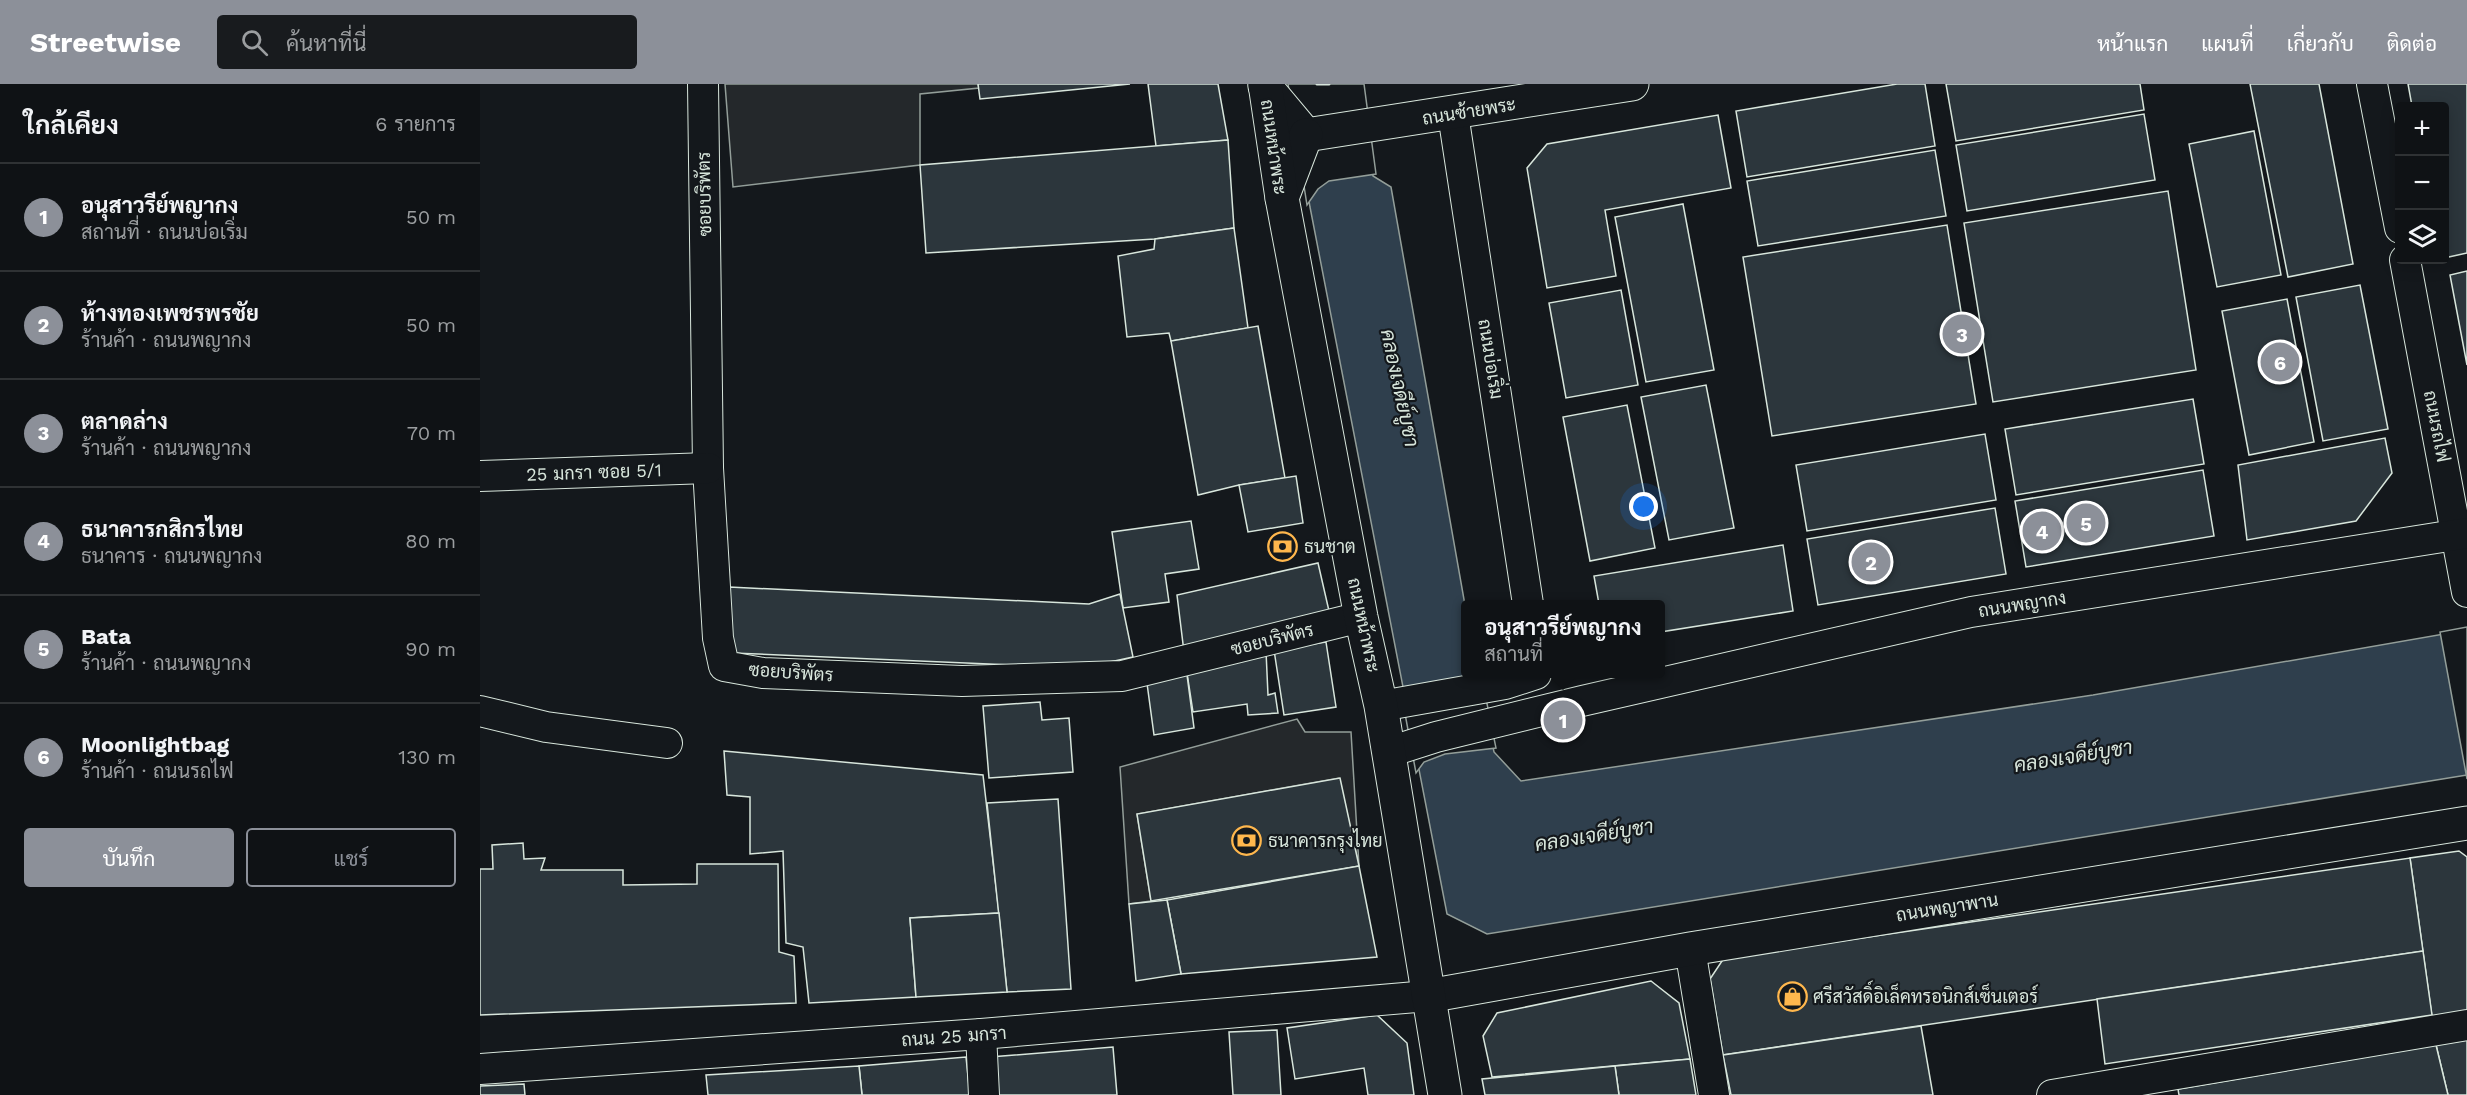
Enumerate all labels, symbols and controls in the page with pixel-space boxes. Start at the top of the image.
search box [217,15,637,69]
text: Streetwise [30,26,181,59]
icon: search [238,26,271,59]
text: ค้นหาที่นี่ [286,31,366,56]
text: หน้าแรก [2097,31,2168,56]
text: แผนที่ [2201,31,2254,56]
text: เกี่ยวกับ [2287,31,2354,56]
text: ติดต่อ [2387,31,2437,56]
street label: ถนนซ้ายพระ [1420,92,1517,129]
street label: ถนนหน้าพระ [1257,98,1292,196]
map controls [2395,102,2449,264]
button: + [2395,102,2449,156]
text: ใกล้เคียง [24,110,119,140]
text: 6 รายการ [375,112,456,136]
street label: ซอยบริพัตร [693,151,715,237]
button: − [2395,156,2449,210]
text: อนุสาวรีย์พญากง [81,193,238,218]
text: 1 [39,205,48,229]
text: 50 m [406,205,456,229]
button: layers [2395,210,2449,264]
text: สถานที่ · ถนนบ่อเริ่ม [81,220,248,244]
text: ห้างทองเพชรพรชัย [81,301,259,326]
pin: 3 [1942,312,1982,356]
text: 2 [38,313,49,337]
text: 50 m [406,313,456,337]
street label: ถนนบ่อเริ่ม [1474,317,1512,401]
water label: คลองเจดีย์บูชา [1373,326,1426,450]
text: ร้านค้า · ถนนพญากง [81,328,251,352]
pin: 6 [2260,340,2300,384]
street label: ถนนรถไฟ [2420,388,2456,464]
text: ตลาดล่าง [81,409,168,434]
text: 3 [38,421,49,445]
text: 70 m [407,421,456,445]
text: ร้านค้า · ถนนพญากง [81,436,251,460]
street label: 25 มกรา ซอย 5/1 [526,459,662,485]
your location [1629,492,1658,521]
pin: 5 [2066,500,2106,546]
pin: 4 [2022,508,2062,554]
text: ธนาคารกสิกรไทย [81,517,243,542]
text: 4 [37,529,50,553]
text: 80 m [405,529,456,553]
bank icon: ธนชาต [1267,530,1299,562]
place label: ธนชาต [1304,536,1356,557]
pin: 2 [1852,540,1890,584]
text: ธนาคาร · ถนนพญากง [81,544,262,568]
street label: ถนนหน้าพระ [1344,575,1385,674]
street label: ถนนพญากง [1977,587,2068,622]
popup [1461,600,1665,678]
text: อนุสาวรีย์พญากง [1484,615,1642,640]
street label: ซอยบริพัตร [1228,618,1316,659]
text: Bata [81,624,131,649]
text: 5 [38,637,49,661]
text: 90 m [405,637,456,661]
text: สถานที่ [1484,642,1543,666]
text: ร้านค้า · ถนนพญากง [81,651,251,675]
street label: ซอยบริพัตร [748,659,834,685]
pin: 1 [1544,698,1582,742]
text: Moonlightbag [81,732,229,757]
water label: คลองเจดีย์บูชา [2012,733,2135,780]
text: 6 [37,745,50,769]
text: 130 m [398,745,456,769]
text: ร้านค้า · ถนนรถไฟ [81,759,234,783]
water label: คลองเจดีย์บูชา [1533,812,1656,859]
bank icon: ธนาคารกรุงไทย [1231,824,1263,856]
button: บันทึก [24,828,234,887]
button: แชร์ [246,828,456,887]
place label: ธนาคารกรุงไทย [1268,828,1383,853]
street label: ถนนพญาพาน [1894,889,2000,926]
shop icon: ศรีสวัสดิ์อิเล็คทรอนิกส์เซ็นเตอร์ [1776,980,1808,1012]
place label: ศรีสวัสดิ์อิเล็คทรอนิกส์เซ็นเตอร์ [1813,980,2038,1007]
street label: ถนน 25 มกรา [901,1022,1007,1050]

